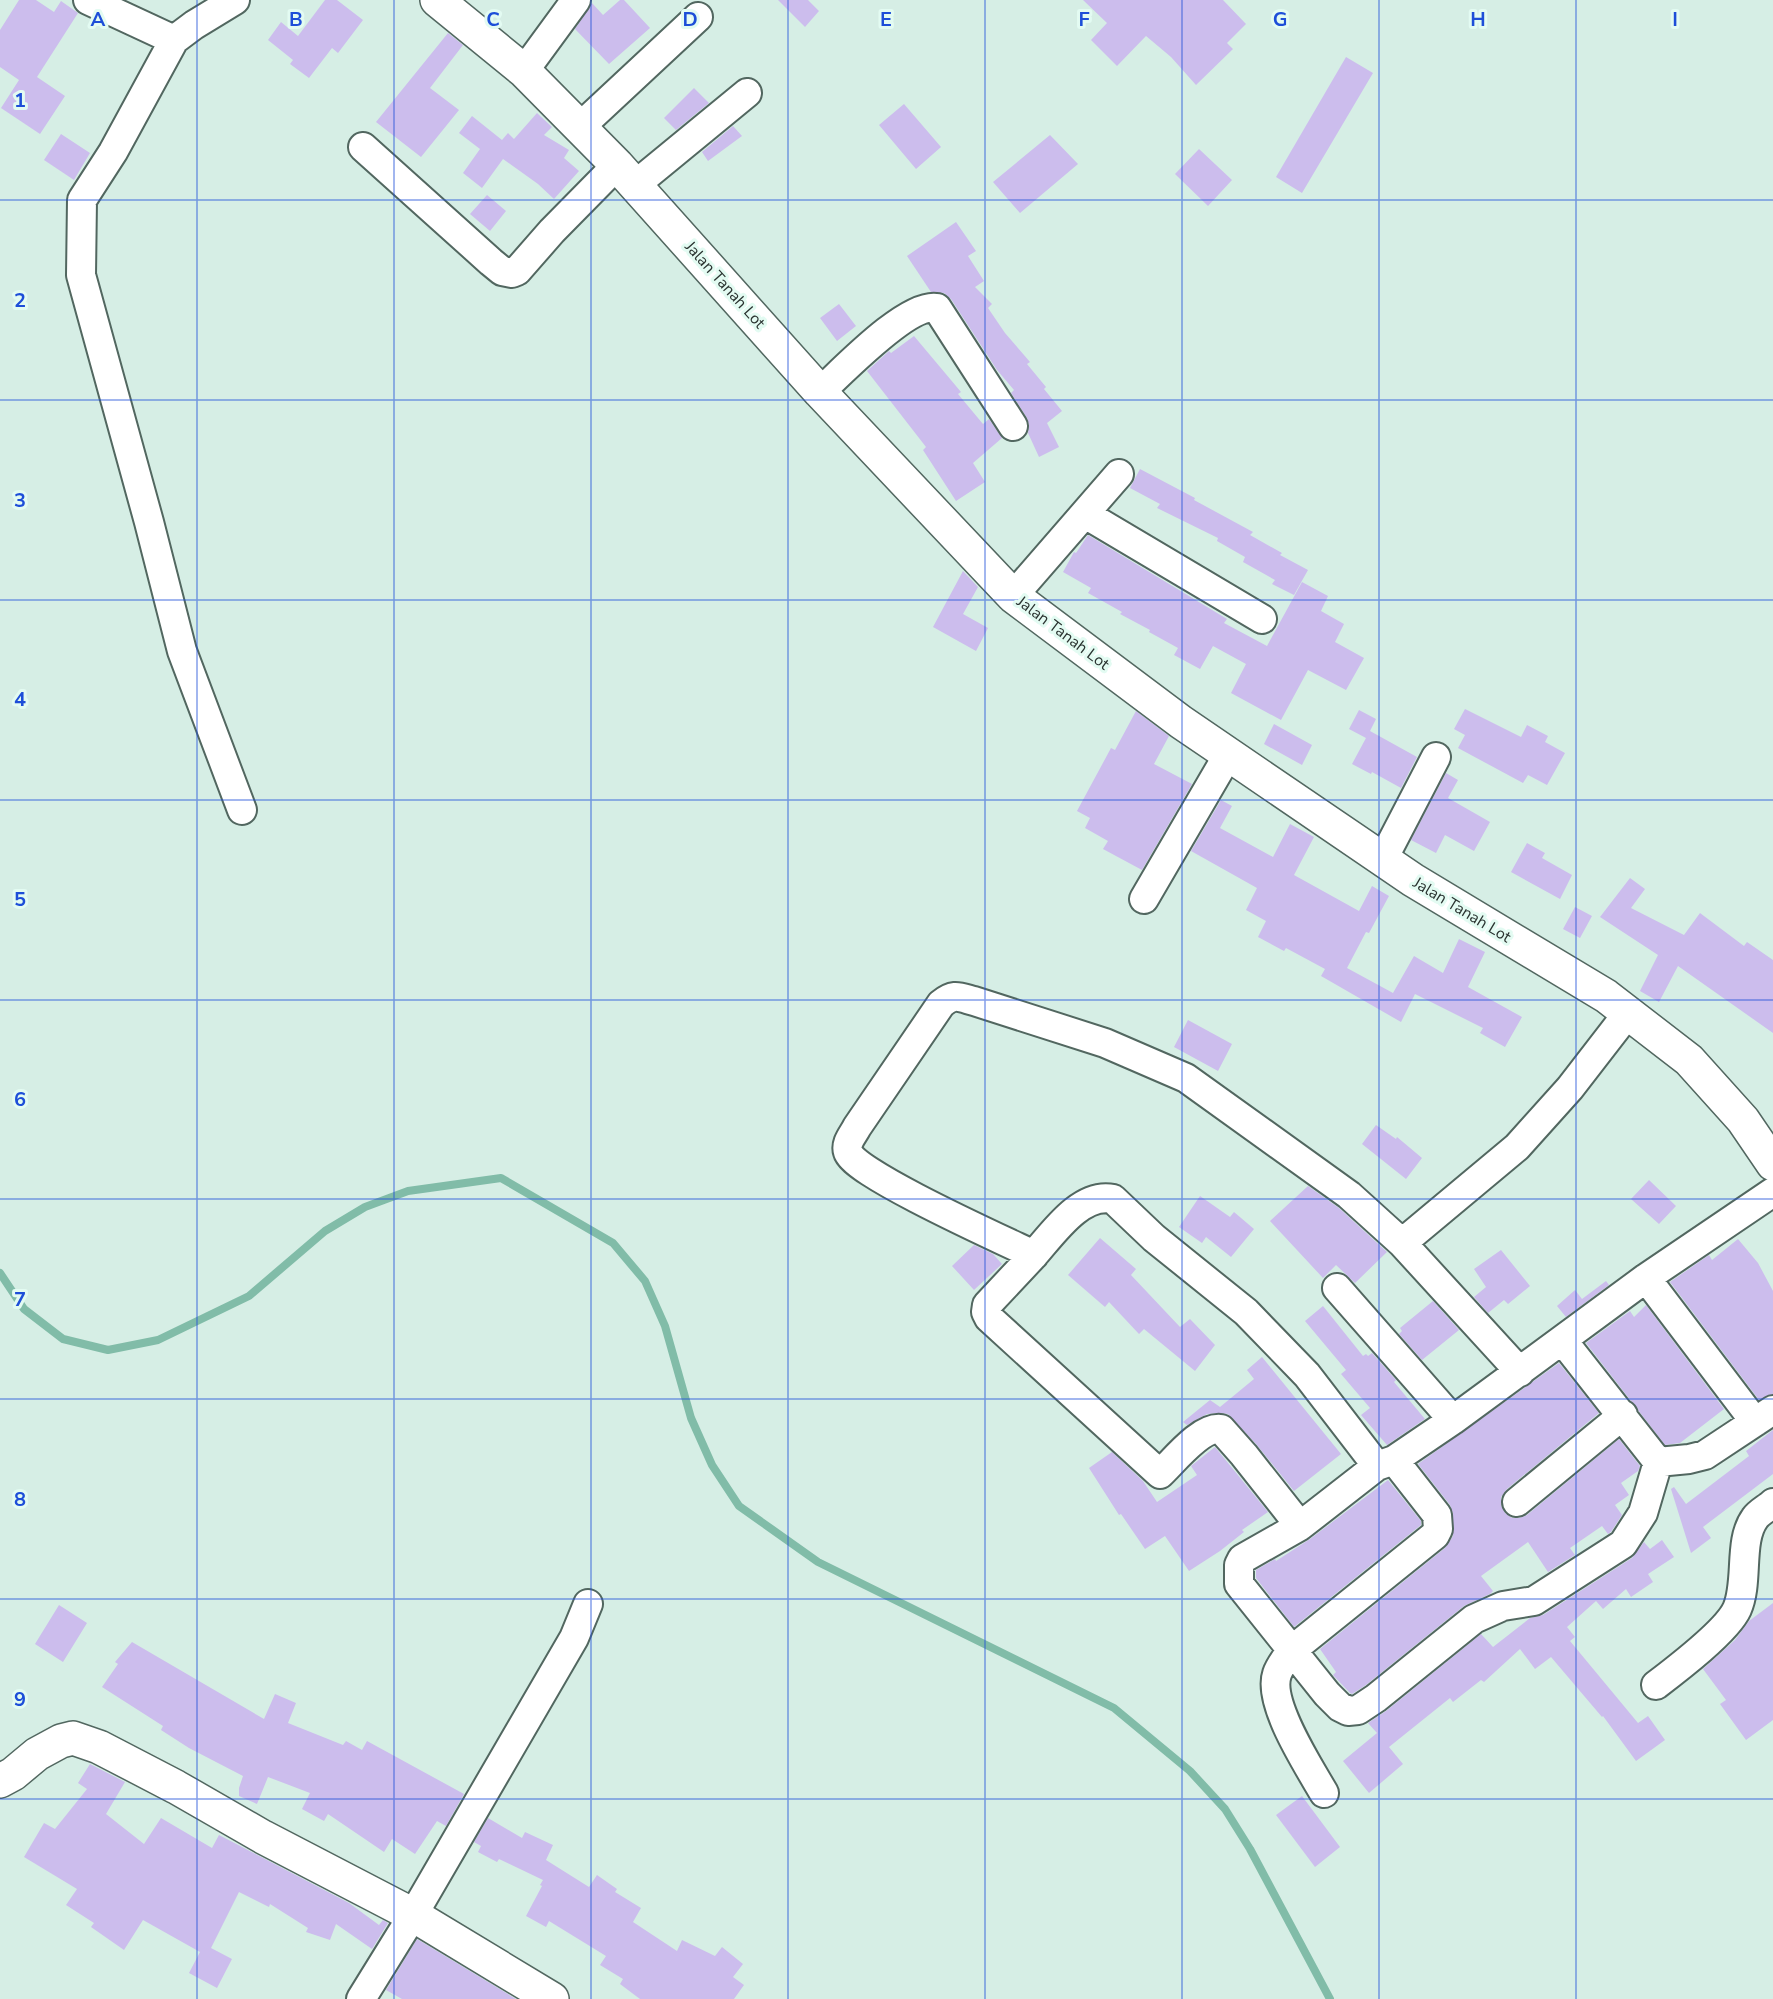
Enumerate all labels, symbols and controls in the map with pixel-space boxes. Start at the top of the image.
text: A [91,6,106,33]
text: B [289,6,303,33]
text: C [486,6,500,33]
text: D [682,6,698,33]
text: E [880,6,892,33]
text: F [1078,6,1090,33]
text: G [1273,6,1287,33]
text: H [1470,6,1486,33]
text: I [1672,6,1678,33]
text: 1 [14,87,26,114]
street label: Jalan Tanah Lot [679,236,770,334]
text: 2 [14,287,26,314]
text: 3 [14,487,26,514]
street label: Jalan Tanah Lot [1011,590,1114,675]
text: 4 [14,686,26,713]
street label: Jalan Tanah Lot [1408,872,1515,948]
text: 5 [14,886,26,913]
text: 6 [14,1086,26,1113]
text: 7 [14,1286,26,1313]
text: 8 [14,1486,26,1513]
text: 9 [14,1686,26,1713]

